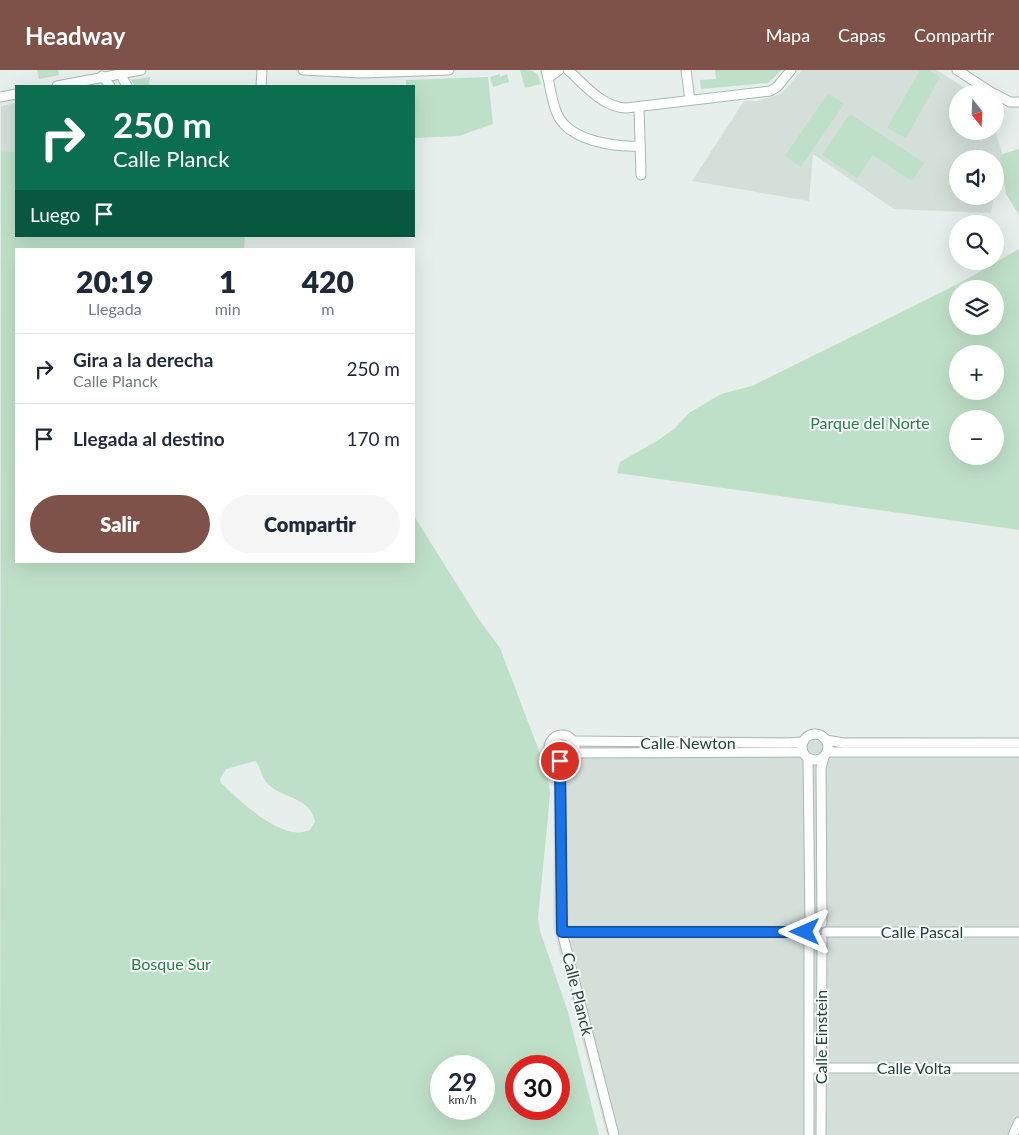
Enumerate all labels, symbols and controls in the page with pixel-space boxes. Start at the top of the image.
text: Headway [25,21,125,50]
text: Mapa [766,24,810,46]
text: Capas [838,24,886,46]
text: Compartir [914,24,994,46]
north arrow [949,85,1004,140]
map controls [949,85,1004,465]
text: 250 m [113,103,212,145]
icon: right [30,105,95,170]
text: Calle Planck [113,145,230,172]
button: sound [949,150,1004,205]
icon: arrive [90,200,118,228]
text: Luego [30,203,80,226]
button: search [949,215,1004,270]
text: 20:19 [76,263,154,299]
text: 1 [219,263,236,299]
text: 420 [302,263,354,299]
button: layers [949,280,1004,335]
text: Llegada [88,299,142,318]
text: min [215,299,241,318]
text: m [321,299,334,318]
button: + [949,345,1004,400]
text: Gira a la derecha [73,348,213,371]
icon: right [30,355,58,383]
text: 250 m [346,357,400,380]
text: Calle Planck [73,371,158,390]
button: − [949,410,1004,465]
park label: Parque del Norte [810,413,930,432]
icon: arrive [30,425,58,453]
text: Llegada al destino [73,427,225,450]
text: 170 m [346,427,400,450]
button: Salir [30,495,210,553]
button: Compartir [220,495,400,553]
street label: Calle Newton [640,733,736,752]
pin [539,740,581,782]
icon: arrive [546,747,574,775]
position arrow [778,905,830,957]
street label: Calle Pascal [881,922,963,941]
street label: Calle Planck [559,950,598,1038]
park label: Bosque Sur [131,954,211,973]
street label: Calle Einstein [811,990,830,1084]
speed limit sign: 30 [505,1055,570,1120]
street label: Calle Volta [877,1058,951,1077]
text: 29 [448,1066,477,1096]
text: km/h [448,1092,477,1107]

